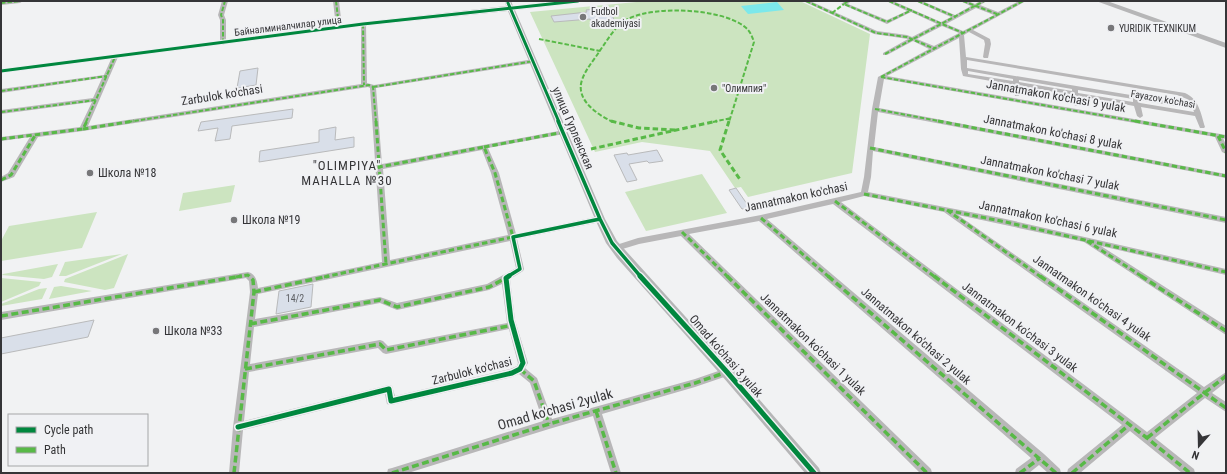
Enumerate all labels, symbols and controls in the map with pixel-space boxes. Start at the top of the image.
place label: Fudbol akademiyasi [591,6,640,29]
marker: Fudbol akademiyasi [578,12,588,22]
street label: Байналминалчилар улица [234,14,343,38]
marker: YURIDIK TEXNIKUM [1106,23,1116,33]
place label: YURIDIK TEXNIKUM [1119,23,1196,34]
street label: Jannatmakon ko'chasi 9 yulak [985,77,1127,115]
street label: Zarbulok ko'chasi [180,82,264,108]
marker: "Олимпия" [709,83,719,93]
place label: "Олимпия" [722,83,766,94]
street label: улица Гурленская [549,85,597,171]
street label: Fayazov ko'chasi [1130,88,1196,110]
street label: Jannatmakon ko'chasi 8 yulak [982,112,1124,152]
street label: Jannatmakon ko'chasi 7 yulak [979,153,1121,193]
district label: "OLIMPIYA" MAHALLA №30 [301,158,393,188]
place label: Школа №18 [98,166,157,180]
marker: Школа №18 [85,168,95,178]
street label: Jannatmakon ko'chasi [743,179,849,215]
street label: Jannatmakon ko'chasi 6 yulak [978,197,1119,241]
place label: Школа №19 [242,213,301,227]
marker: Школа №19 [229,215,239,225]
street label: Jannatmakon ko'chasi 4 yulak [1030,252,1154,345]
street label: Jannatmakon ko'chasi 3 yulak [959,279,1081,375]
street label: Jannatmakon ko'chasi 2 yulak [858,284,974,388]
street label: Jannatmakon ko'chasi 1 yulak [757,290,869,398]
house number: 14/2 [286,293,304,304]
street label: Omad ko'chasi 3 yulak [686,312,766,400]
place label: Школа №33 [164,324,223,338]
marker: Школа №33 [151,326,161,336]
street label: Zarbulok ko'chasi [431,354,513,388]
street label: Omad ko'chasi 2yulak [496,385,615,433]
legend [8,414,148,466]
text: Cycle path [44,423,94,437]
north arrow [1179,426,1219,466]
text: Path [44,443,66,457]
text: N [1190,448,1201,462]

